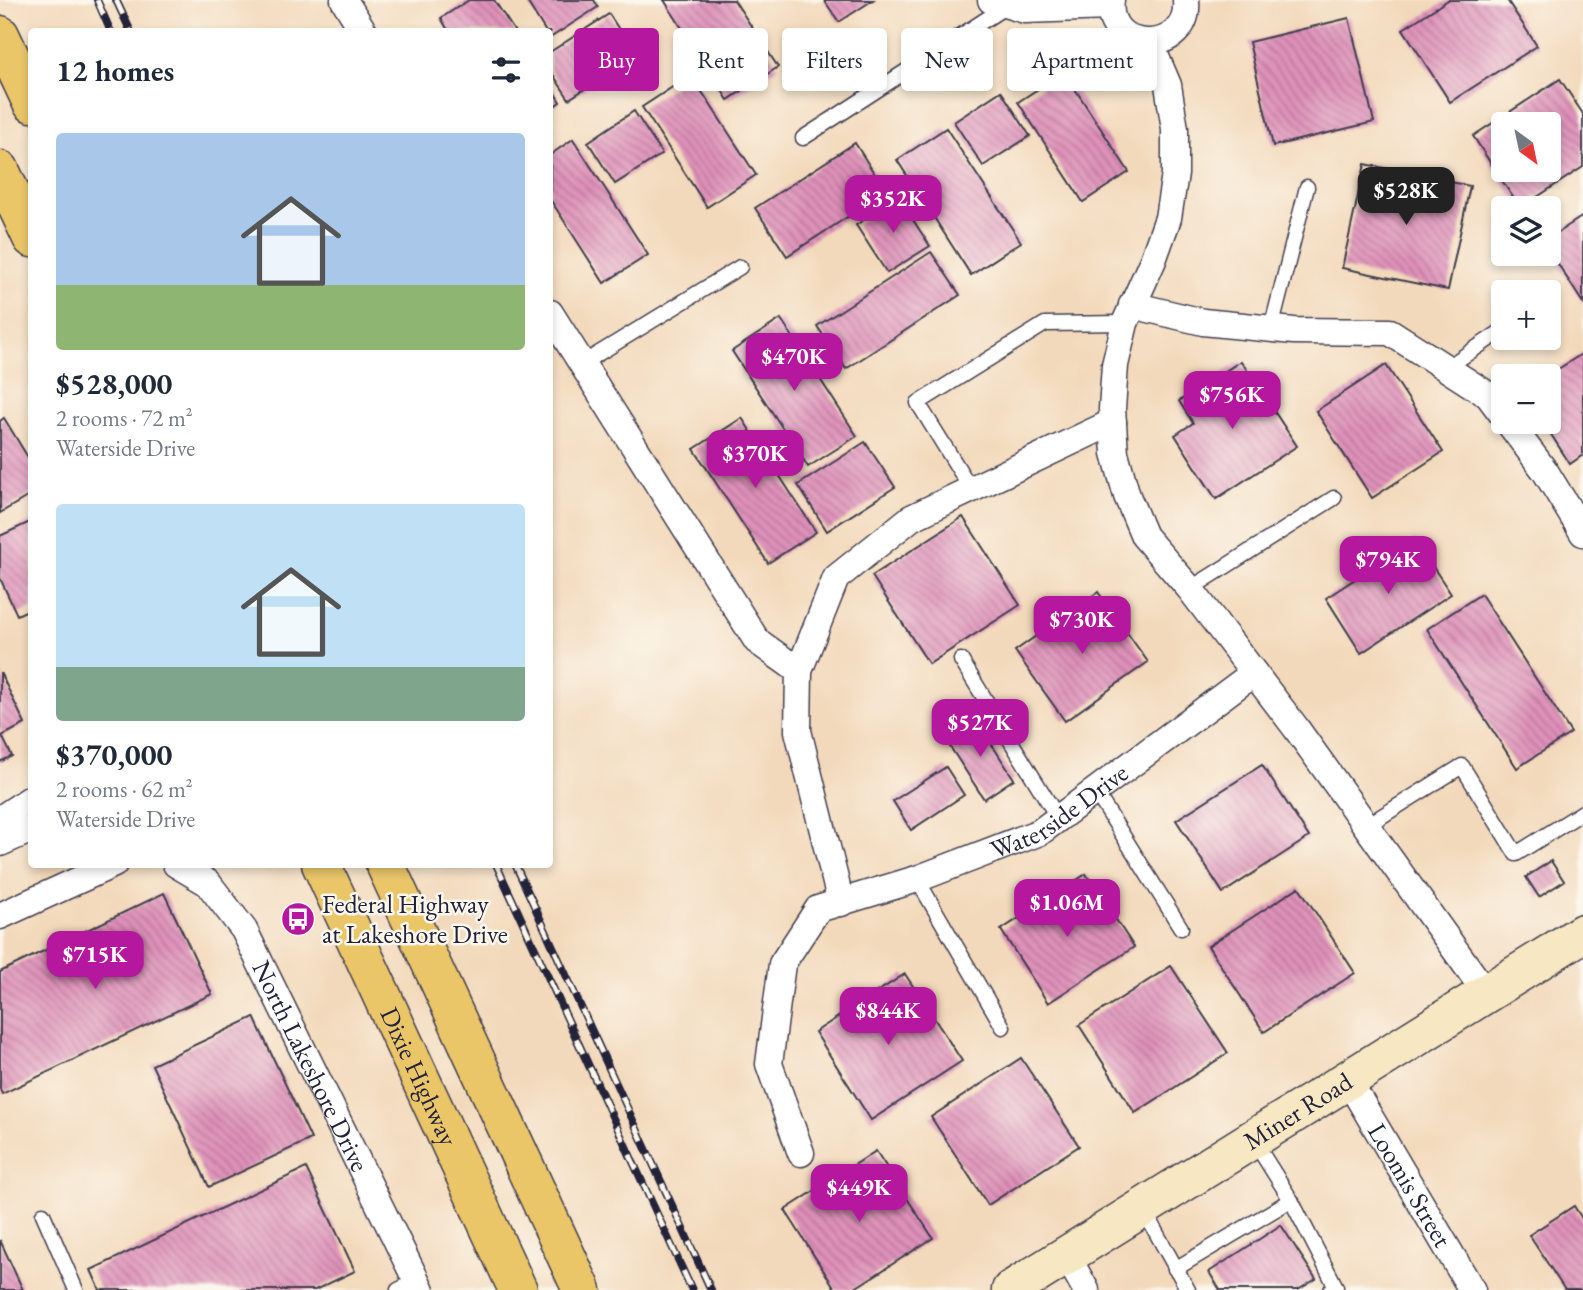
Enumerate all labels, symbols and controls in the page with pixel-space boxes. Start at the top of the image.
chip: Buy [574,28,659,91]
chip: Rent [673,28,768,91]
chip: Filters [782,28,887,91]
chip: New [901,28,993,91]
chip: Apartment [1007,28,1157,91]
text: 12 homes [56,51,174,90]
icon: filters [487,51,525,89]
north arrow [1491,112,1561,182]
map controls [1491,112,1561,434]
pin: $528K [1357,168,1455,227]
text: $528K [1374,175,1438,205]
pin: $352K [844,176,942,235]
icon: home [228,178,354,304]
text: $352K [861,183,925,213]
button: layers [1491,196,1561,266]
button: + [1491,280,1561,350]
pin: $470K [745,334,843,393]
text: $470K [762,341,826,371]
text: $528,000 [56,364,172,403]
button: − [1491,364,1561,434]
pin: $756K [1183,372,1281,431]
text: $756K [1200,379,1264,409]
text: 2 rooms · 72 m² [56,403,193,433]
pin: $370K [706,430,804,490]
text: Waterside Drive [56,433,195,463]
text: $370K [723,438,787,468]
pin: $794K [1339,536,1437,596]
text: $794K [1356,544,1420,574]
icon: home [228,549,354,675]
pin: $730K [1033,596,1131,656]
text: $730K [1050,604,1114,634]
pin: $527K [931,700,1029,759]
text: $527K [948,707,1012,737]
text: $370,000 [56,735,172,774]
street label: Waterside Drive [985,755,1135,866]
text: 2 rooms · 62 m² [56,774,193,804]
text: Waterside Drive [56,804,195,834]
pin: $1.06M [1010,880,1124,939]
place label: Federal Highway at Lakeshore Drive [322,887,508,951]
text: $1.06M [1030,887,1104,917]
bus stop icon: Federal Highway at Lakeshore Drive [279,900,317,938]
pin: $715K [46,932,144,991]
text: $715K [63,939,127,969]
street label: North Lakeshore Drive [245,955,377,1177]
pin: $844K [839,988,937,1047]
text: $844K [856,995,920,1025]
street label: Dixie Highway [372,1001,466,1152]
street label: Miner Road [1237,1064,1359,1158]
street label: Loomis Street [1360,1117,1460,1253]
pin: $449K [810,1164,908,1224]
text: $449K [827,1172,891,1202]

